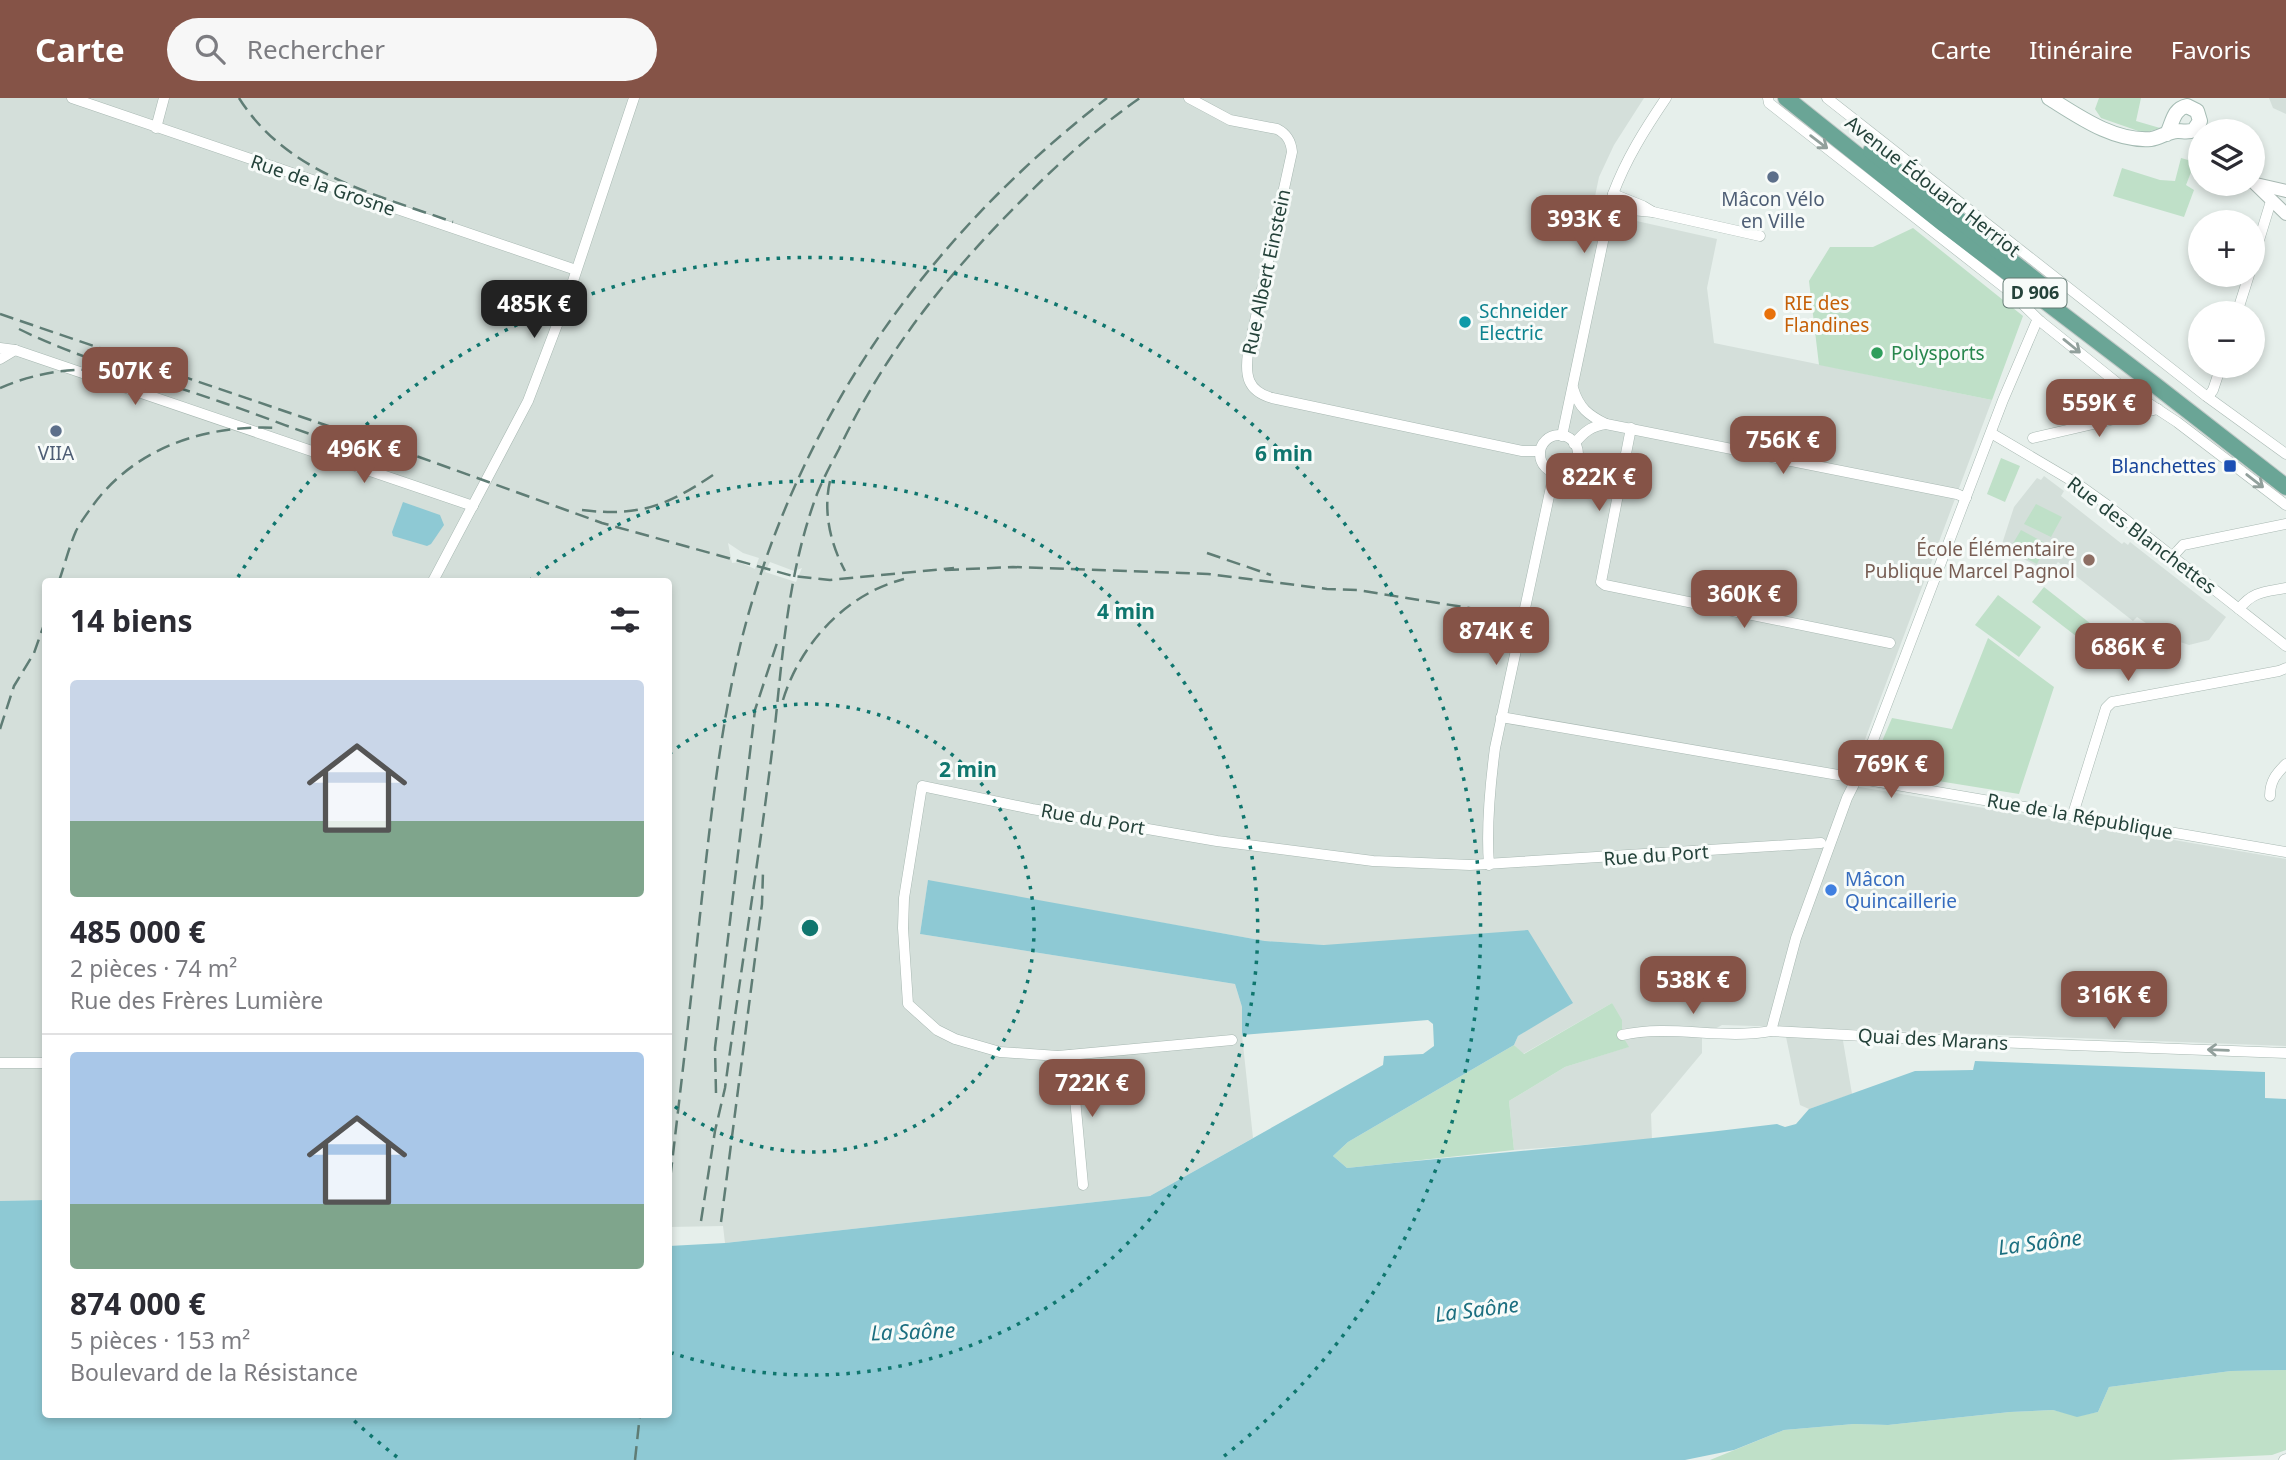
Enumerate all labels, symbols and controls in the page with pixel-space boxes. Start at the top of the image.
search box [167,18,657,81]
text: Carte [35,27,125,72]
icon: search [191,30,229,68]
text: Rechercher [247,31,385,67]
text: Carte [1931,33,1991,66]
text: Itinéraire [2029,33,2133,66]
text: Favoris [2171,33,2251,66]
street label: Avenue Édouard Herriot [1840,109,2026,263]
map controls [2188,119,2265,378]
button: layers [2188,119,2265,196]
one-way arrow [1809,134,1828,149]
street label: Rue de la Grosne [247,148,399,222]
marker: Mâcon Vélo en Ville [1765,169,1781,185]
place label: Mâcon Vélo en Ville [1721,186,1825,234]
street label: Rue Albert Einstein [1236,187,1296,357]
pin: 393K € [1527,195,1641,255]
text: 393K € [1547,202,1621,234]
button: + [2188,210,2265,287]
road number: D 906 [2004,278,2066,308]
pin: 485K € [477,280,591,340]
text: 485K € [497,287,571,319]
place label: RIE des Flandines [1784,290,1869,338]
place label: Schneider Electric [1479,298,1568,346]
button: − [2188,301,2265,378]
marker: RIE des Flandines [1762,306,1778,322]
marker: Schneider Electric [1457,314,1473,330]
one-way arrow [2062,339,2080,354]
place label: Polysports [1891,340,1985,366]
marker: Polysports [1869,345,1885,361]
pin: 507K € [78,348,192,407]
text: 507K € [98,354,172,386]
pin: 559K € [2042,380,2156,439]
text: 559K € [2062,386,2136,418]
pin: 756K € [1726,416,1840,476]
marker: VIIA [48,423,64,439]
text: 756K € [1746,423,1820,455]
pin: 496K € [307,426,421,485]
text: 496K € [327,432,401,464]
text: 6 min [1255,439,1313,467]
place label: VIIA [38,440,75,466]
place label: Blanchettes [2111,453,2216,479]
pin: 822K € [1542,454,1656,513]
marker: Blanchettes [2222,458,2238,474]
text: 822K € [1562,460,1636,492]
street label: Rue des Blanchettes [2062,470,2222,600]
one-way arrow [2246,473,2264,488]
place label: École Élémentaire Publique Marcel Pagnol [1864,536,2075,584]
marker: École Élémentaire Publique Marcel Pagnol [2081,552,2097,568]
pin: 360K € [1687,570,1801,630]
text: 360K € [1707,577,1781,609]
text: 4 min [1097,597,1155,625]
text: 14 biens [70,600,193,641]
icon: filters [606,601,644,639]
pin: 874K € [1439,608,1553,667]
text: 874K € [1459,614,1533,646]
pin: 686K € [2071,624,2185,683]
text: 686K € [2091,630,2165,662]
icon: home [294,725,420,851]
pin: 769K € [1834,740,1948,800]
text: 769K € [1854,747,1928,779]
text: 2 min [939,755,997,783]
street label: Rue de la République [1985,787,2175,845]
street label: Rue du Port [1039,797,1147,841]
street label: Rue du Port [1603,838,1710,872]
place label: Mâcon Quincaillerie [1845,866,1957,914]
marker: Mâcon Quincaillerie [1823,882,1839,898]
text: 485 000 € [70,911,206,952]
centre of rings [798,916,822,940]
text: 2 pièces · 74 m² [70,952,237,984]
pin: 538K € [1636,956,1750,1016]
text: 538K € [1656,963,1730,995]
pin: 316K € [2057,972,2171,1031]
text: 316K € [2077,978,2151,1010]
text: Rue des Frères Lumière [70,984,323,1016]
street label: Quai des Marans [1857,1022,2009,1056]
one-way arrow [2207,1043,2230,1056]
pin: 722K € [1035,1060,1149,1119]
text: 722K € [1055,1066,1129,1098]
icon: home [294,1097,420,1223]
water label: La Saône [1996,1223,2083,1261]
text: 874 000 € [70,1283,206,1324]
water label: La Saône [1433,1290,1520,1328]
water label: La Saône [870,1316,956,1346]
text: 5 pièces · 153 m² [70,1324,250,1356]
text: Boulevard de la Résistance [70,1356,358,1388]

